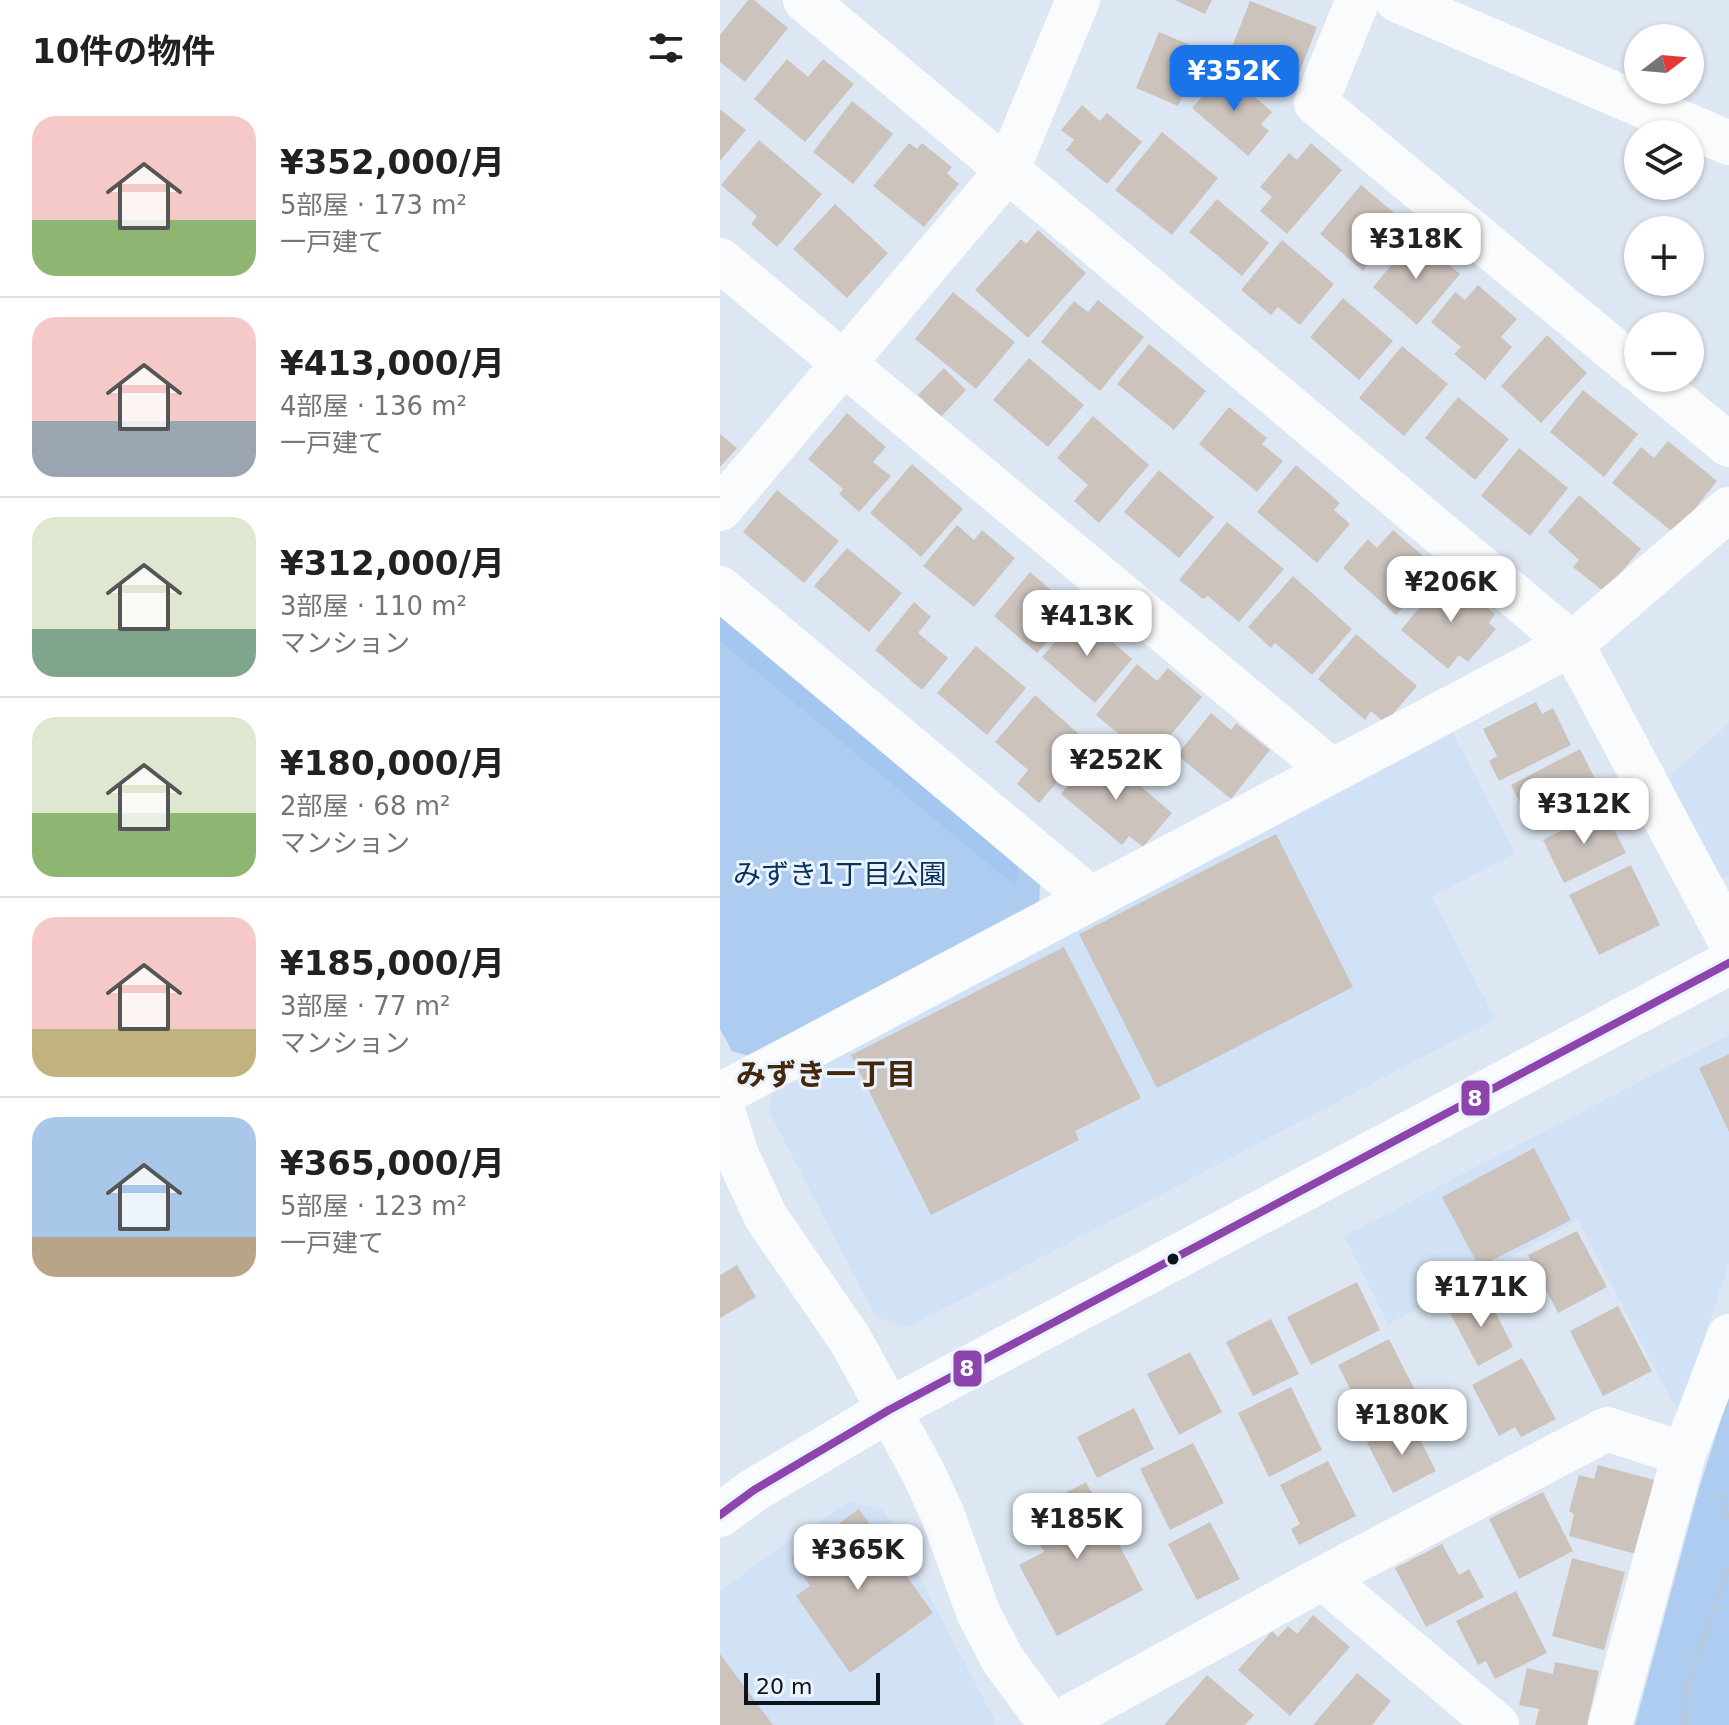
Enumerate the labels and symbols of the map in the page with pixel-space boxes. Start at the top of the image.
north arrow [1624,24,1704,104]
pin: ¥352K [1178,45,1290,113]
pin: ¥318K [1360,213,1472,281]
pin: ¥206K [1395,556,1507,624]
pin: ¥413K [1031,590,1143,658]
pin: ¥252K [1060,734,1172,802]
pin: ¥312K [1528,778,1640,846]
park label: みずき1丁目公園 [733,858,947,891]
district label: みずき一丁目 [736,1057,916,1092]
line badge: 8 [1460,1079,1491,1117]
text: 8 [1467,1086,1483,1111]
unlabelled marker [1165,1251,1181,1267]
pin: ¥171K [1425,1261,1537,1329]
line badge: 8 [952,1349,983,1388]
text: 8 [959,1356,975,1381]
pin: ¥180K [1346,1389,1458,1457]
pin: ¥185K [1021,1493,1133,1561]
pin: ¥365K [802,1524,914,1592]
scale bar [744,1669,880,1705]

